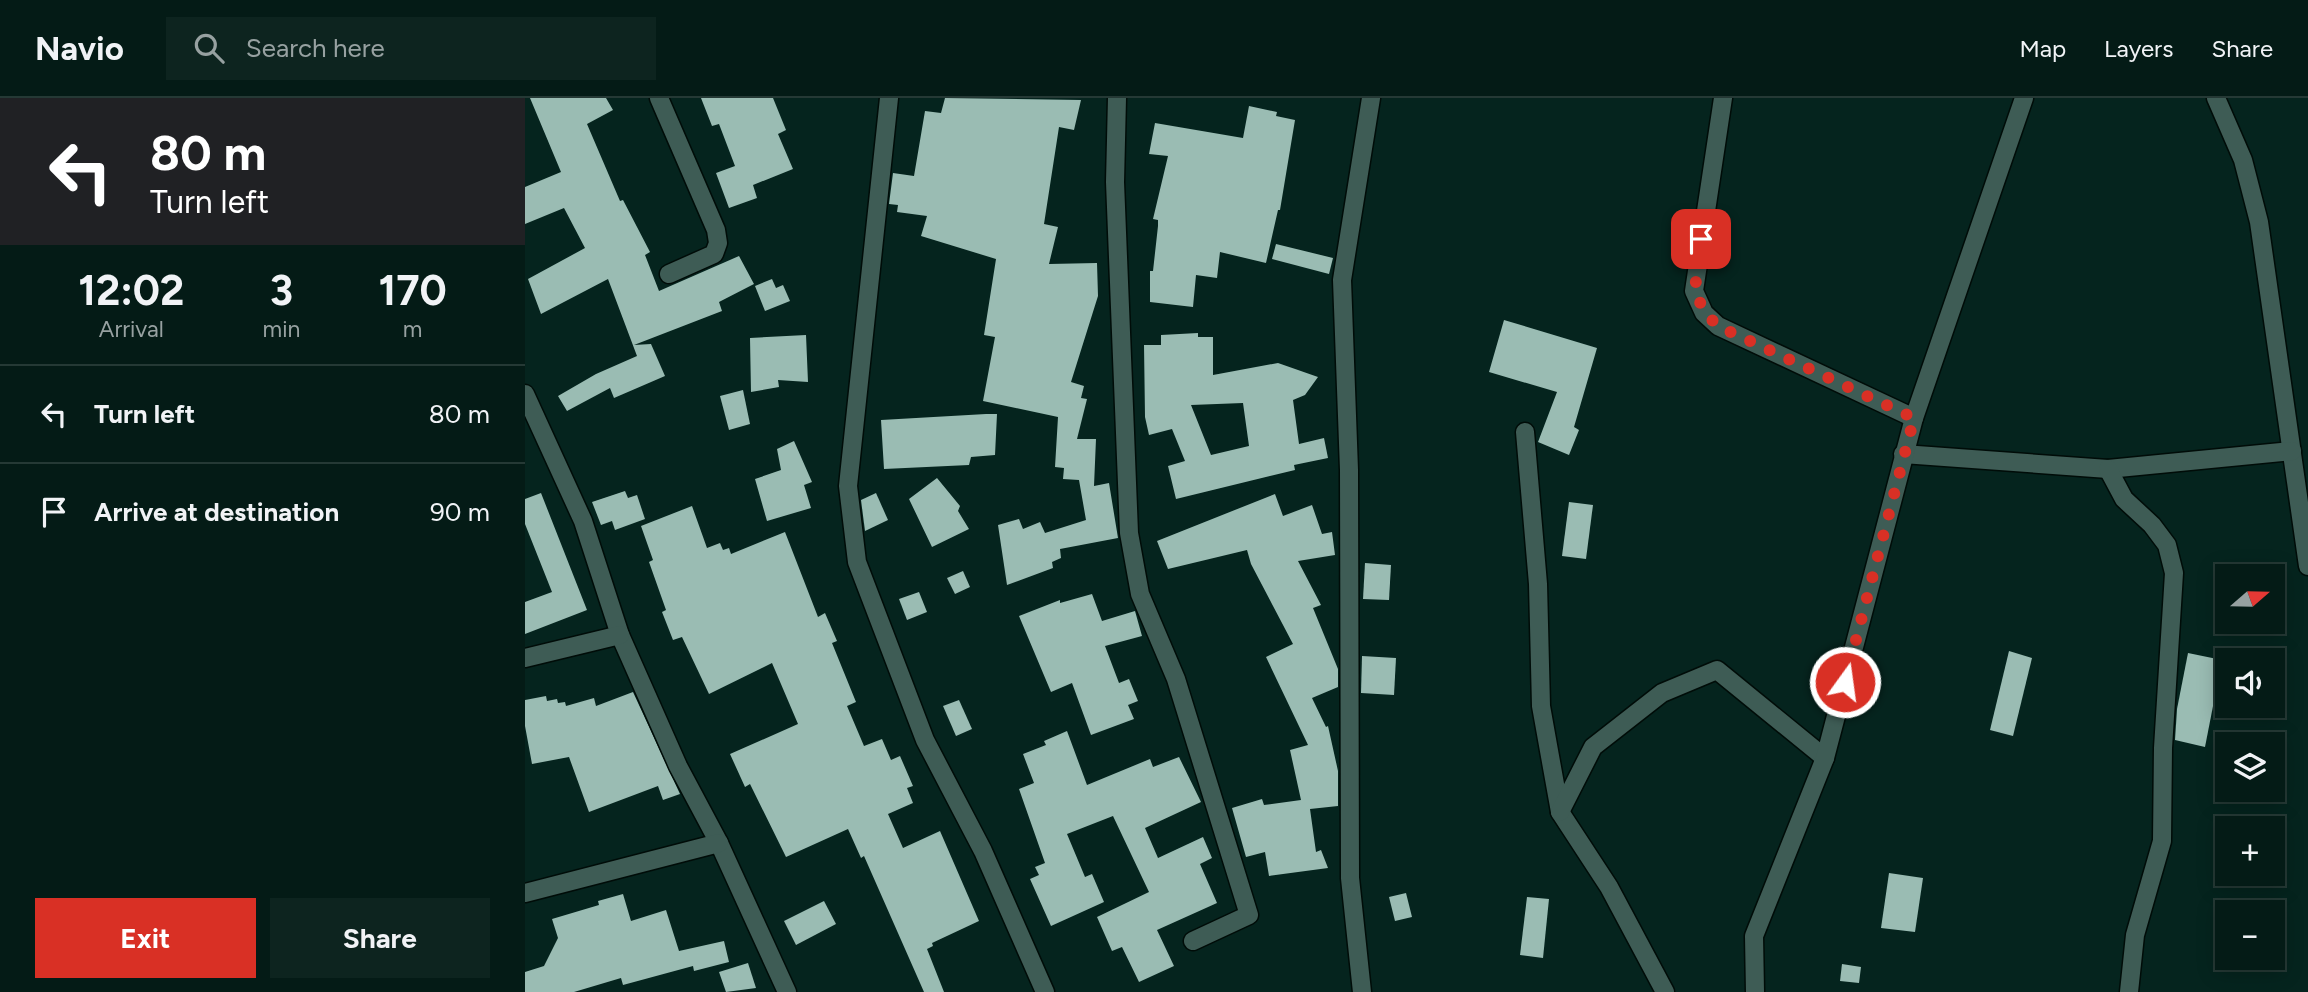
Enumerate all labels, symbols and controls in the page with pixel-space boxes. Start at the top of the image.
search box [166,17,656,80]
text: Navio [35,29,124,68]
icon: search [190,29,228,67]
text: Search here [246,32,385,64]
text: Map [2019,34,2066,63]
text: Layers [2104,34,2173,63]
text: Share [2211,34,2273,63]
text: 80 m [150,123,266,182]
icon: left [35,126,126,217]
text: Turn left [150,183,269,221]
pin [1671,209,1731,269]
icon: arrive [1682,220,1720,258]
text: 12:02 [78,265,184,316]
text: 3 [270,265,293,316]
text: 170 [378,265,447,316]
text: Arrival [99,315,164,343]
text: min [263,315,300,343]
text: m [403,315,422,343]
icon: left [35,395,73,433]
text: Turn left [94,398,195,430]
text: 80 m [429,398,490,430]
icon: arrive [35,493,73,531]
text: Arrive at destination [94,496,339,528]
text: 90 m [430,496,490,528]
north arrow [2215,564,2285,634]
map controls [2215,564,2285,970]
position arrow [1808,645,1882,719]
button: sound [2215,648,2285,718]
button: layers [2215,732,2285,802]
button: + [2215,816,2285,886]
button: Exit [35,898,256,978]
button: Share [270,898,490,978]
button: − [2215,900,2285,970]

